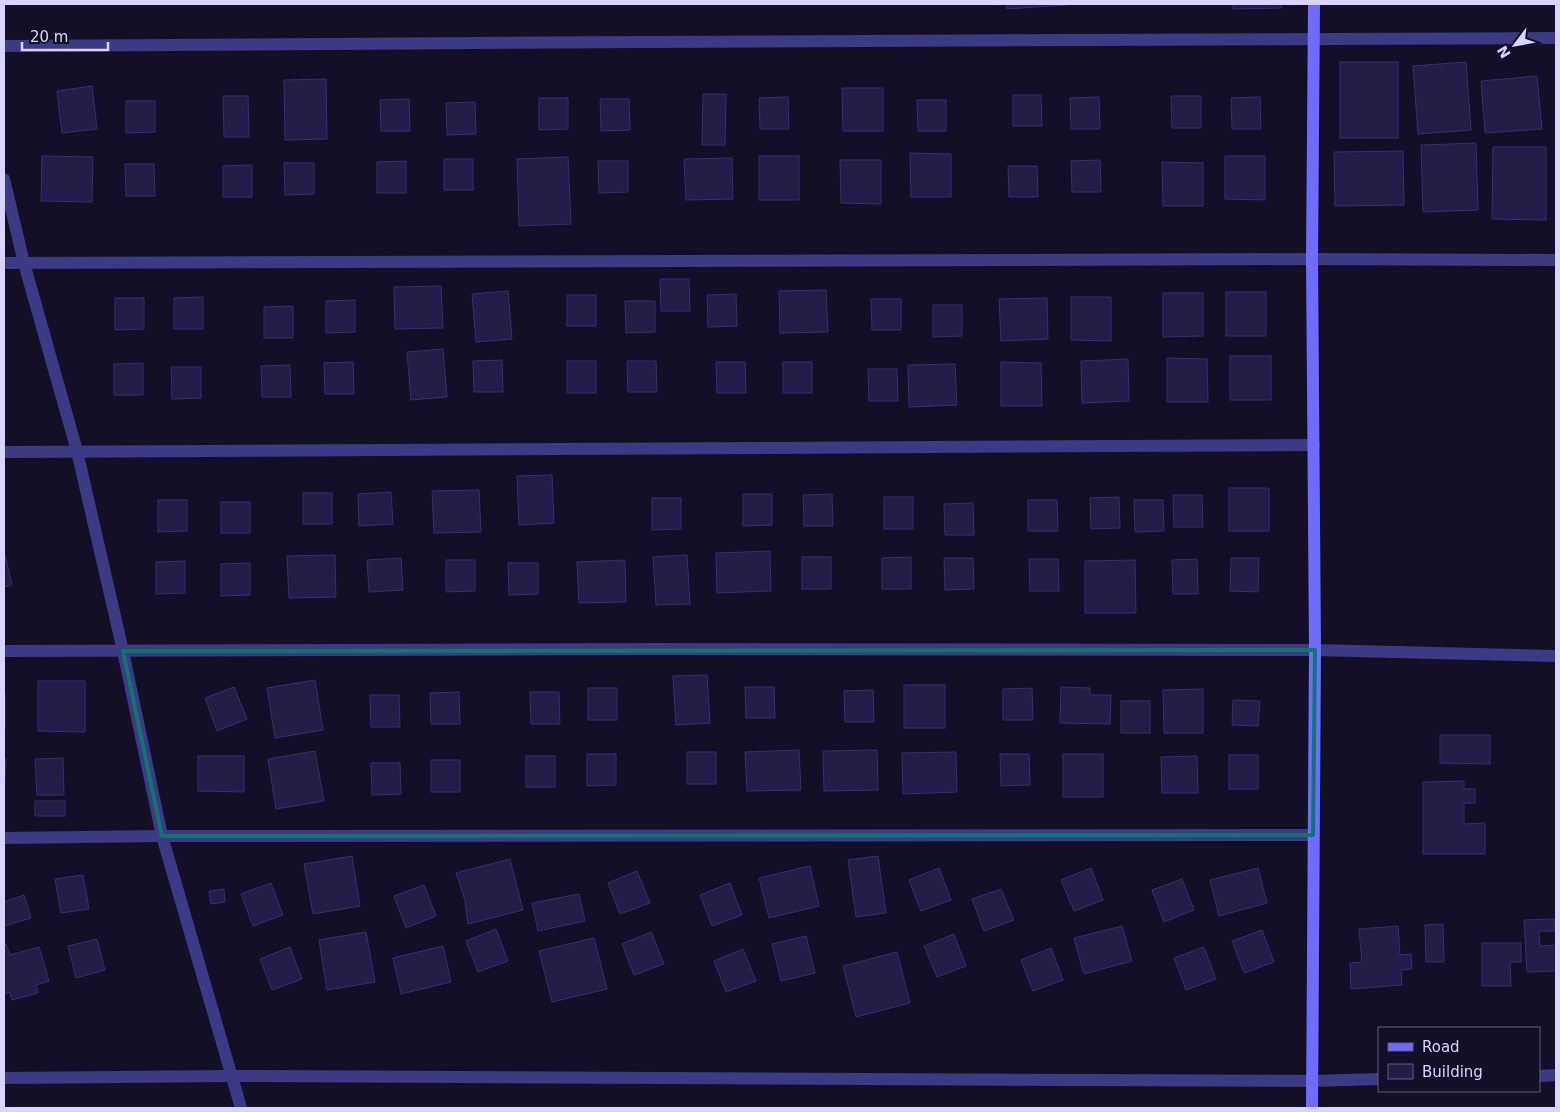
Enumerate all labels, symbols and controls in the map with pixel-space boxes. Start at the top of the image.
scale bar [22,20,109,52]
north arrow [1490,20,1540,70]
text: 20 m [30,28,68,46]
text: N [1494,43,1514,61]
legend [1378,1027,1540,1092]
text: Road [1422,1038,1460,1056]
text: Building [1422,1063,1483,1081]

